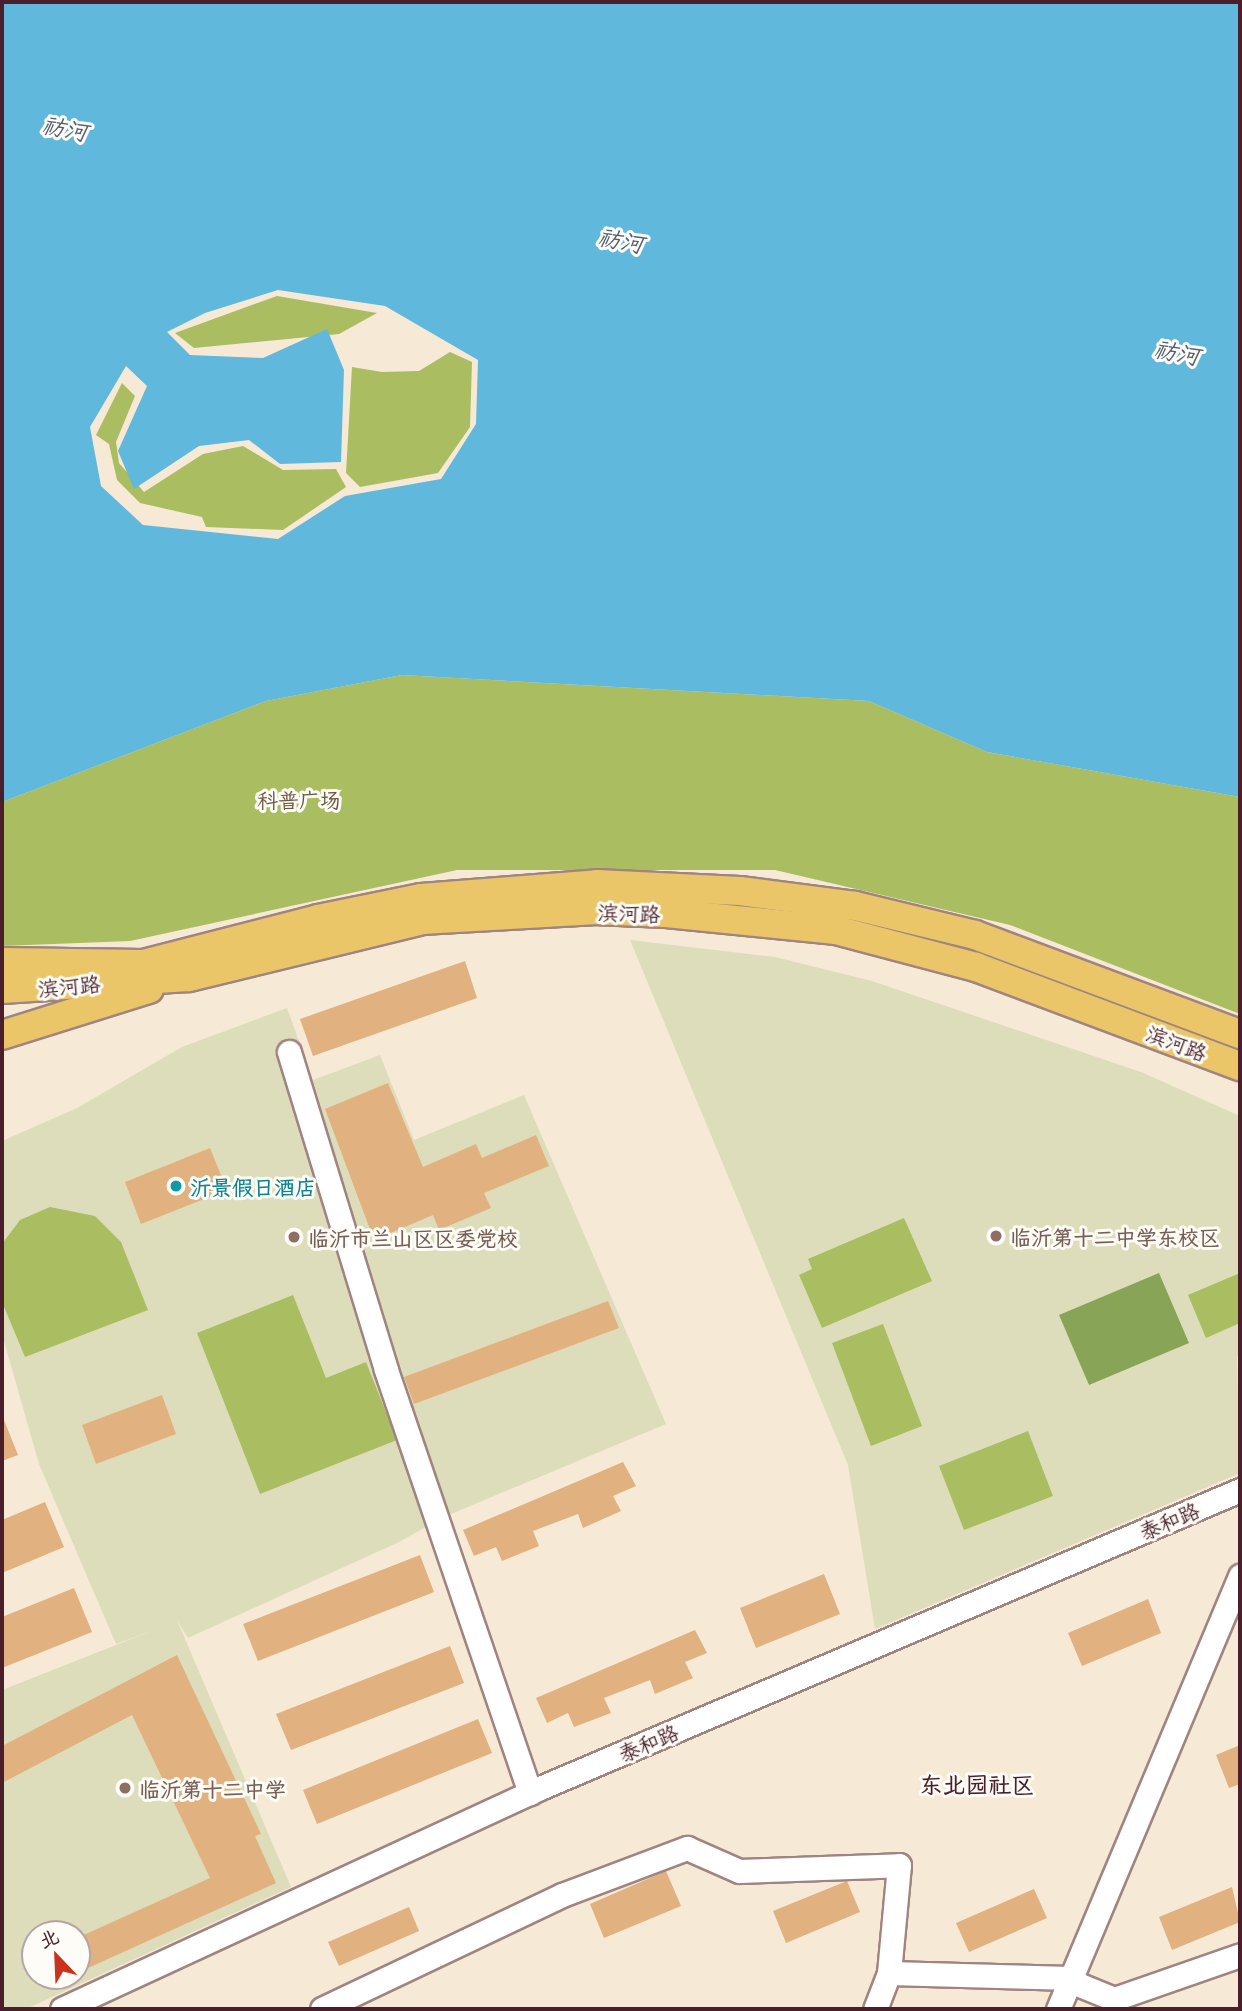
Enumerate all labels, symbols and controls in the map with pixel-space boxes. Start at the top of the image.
water label: 祊河 [40,110,90,146]
water label: 祊河 [596,222,646,258]
water label: 祊河 [1152,334,1202,370]
park label: 科普广场 [257,786,341,812]
street label: 滨河路 [597,898,661,926]
street label: 滨河路 [37,970,101,1000]
street label: 滨河路 [1143,1019,1211,1065]
place label: 沂景假日酒店 [190,1173,316,1199]
marker: 沂景假日酒店 [168,1178,184,1194]
place label: 临沂第十二中学东校区 [1010,1223,1220,1249]
place label: 临沂市兰山区区委党校 [308,1224,518,1250]
marker: 临沂第十二中学东校区 [988,1228,1004,1244]
marker: 临沂市兰山区区委党校 [286,1229,302,1245]
street label: 泰和路 [1135,1496,1203,1544]
street label: 泰和路 [614,1718,682,1766]
district label: 东北园社区 [920,1770,1034,1798]
place label: 临沂第十二中学 [139,1775,286,1801]
marker: 临沂第十二中学 [117,1780,133,1796]
north arrow [21,1920,91,1990]
text: 北 [34,1921,63,1954]

